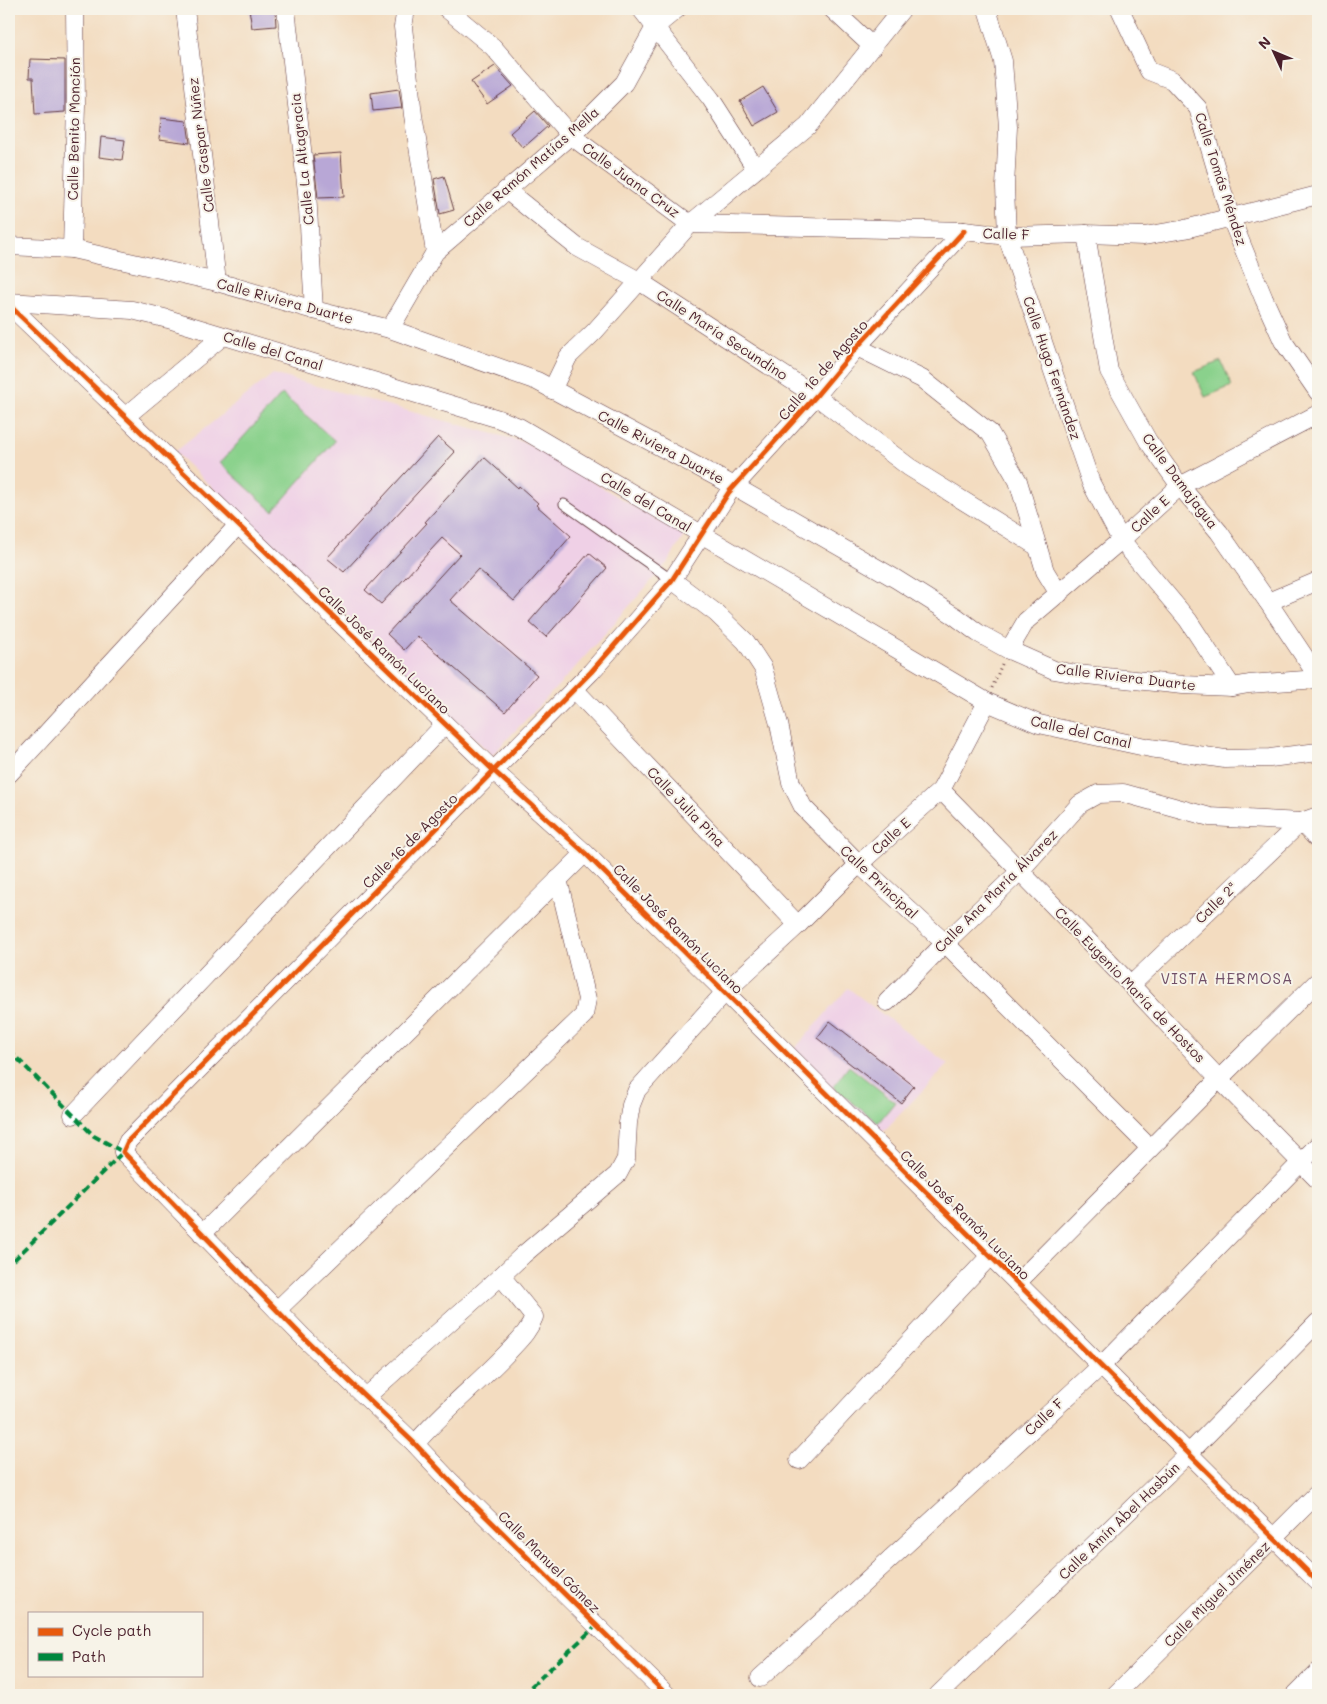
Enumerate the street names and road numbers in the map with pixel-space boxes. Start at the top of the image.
street label: Calle Benito Monción [63,57,84,201]
street label: Calle Gaspar Núñez [183,76,218,214]
street label: Calle La Altagracia [285,92,318,226]
street label: Calle Ramón Matías Mella [459,102,603,231]
street label: Calle Tomás Méndez [1191,110,1252,248]
street label: Calle Juana Cruz [579,138,684,222]
street label: Calle F [982,223,1030,244]
street label: Calle Riviera Duarte [215,273,355,328]
street label: Calle María Secundino [653,285,792,384]
street label: Calle Hugo Fernández [1019,294,1086,442]
street label: Calle 16 de Agosto [774,315,872,424]
street label: Calle del Canal [221,326,325,375]
street label: Calle Riviera Duarte [595,405,728,488]
street label: Calle Damajagua [1138,429,1223,532]
street label: Calle del Canal [597,467,695,536]
street label: Calle E [1126,491,1173,537]
street label: Calle José Ramón Luciano [314,581,454,718]
street label: Calle Riviera Duarte [1055,659,1197,694]
street label: Calle del Canal [1029,711,1133,752]
street label: Calle Julia Pina [643,762,730,851]
street label: Calle 16 de Agosto [358,789,461,892]
street label: Calle E [867,813,914,858]
street label: Calle Ana María Álvarez [930,825,1062,956]
street label: Calle Principal [836,841,922,923]
street label: Calle José Ramón Luciano [609,860,747,998]
street label: Calle 2ª [1190,878,1241,927]
street label: Calle Eugenio María de Hostos [1051,903,1210,1066]
street label: Calle José Ramón Luciano [896,1146,1034,1284]
street label: Calle F [1020,1394,1067,1440]
street label: Calle Amín Abel Hasbún [1054,1458,1183,1584]
street label: Calle Manuel Gómez [494,1506,605,1617]
street label: Calle Miguel Jiménez [1159,1536,1274,1651]

